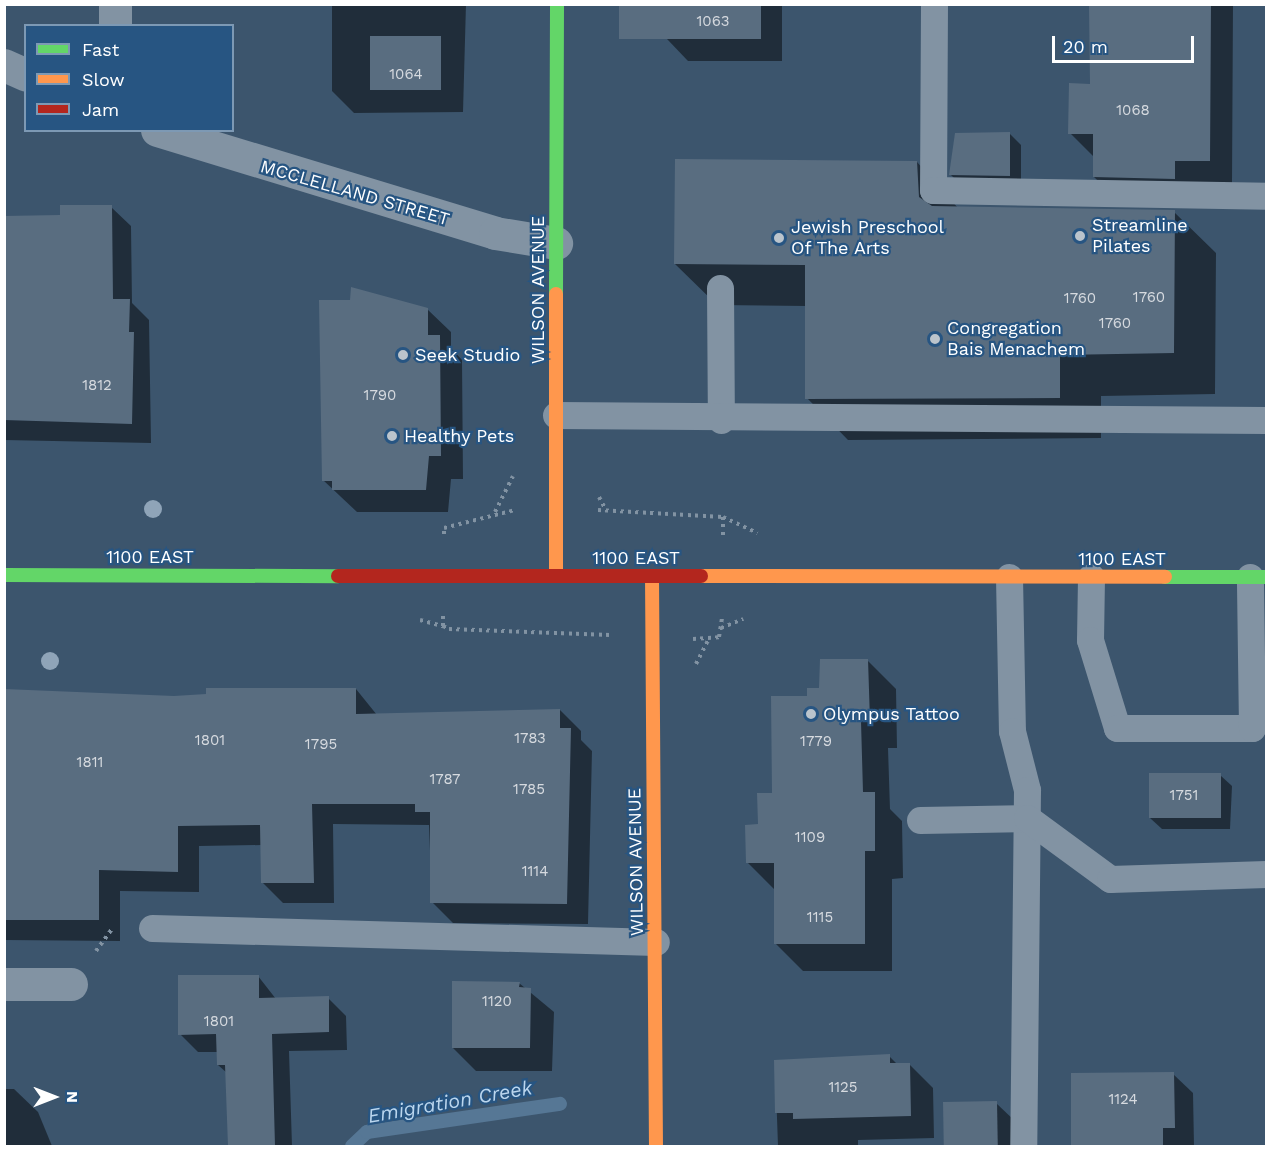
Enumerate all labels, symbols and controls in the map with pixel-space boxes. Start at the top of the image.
house number: 1063 [696,13,730,31]
legend [24,24,234,132]
scale bar [1055,24,1198,62]
text: 20 m [1063,36,1108,57]
text: Fast [82,39,119,60]
house number: 1064 [389,66,423,84]
text: Slow [82,69,125,90]
text: Jam [82,99,119,120]
house number: 1068 [1116,102,1150,120]
street label: MCCLELLAND STREET [258,156,452,230]
street label: WILSON AVENUE [527,215,549,365]
place label: Streamline Pilates [1092,215,1188,258]
place label: Jewish Preschool Of The Arts [791,217,944,260]
marker: Streamline Pilates [1073,229,1087,243]
marker: Jewish Preschool Of The Arts [772,231,786,245]
house number: 1760 [1133,289,1165,307]
house number: 1760 [1064,290,1096,308]
house number: 1760 [1099,315,1131,333]
place label: Congregation Bais Menachem [947,318,1085,360]
marker: Congregation Bais Menachem [928,332,942,346]
place label: Seek Studio [415,344,521,366]
marker: Seek Studio [396,348,410,362]
house number: 1812 [82,377,112,395]
house number: 1790 [364,387,396,405]
place label: Healthy Pets [404,425,515,447]
marker: Healthy Pets [385,429,399,443]
street label: 1100 EAST [106,546,194,568]
street label: 1100 EAST [592,547,680,569]
street label: 1100 EAST [1078,548,1166,570]
place label: Olympus Tattoo [823,703,960,725]
marker: Olympus Tattoo [804,707,818,721]
house number: 1783 [514,730,546,748]
house number: 1801 [195,732,225,750]
house number: 1779 [800,733,832,751]
house number: 1795 [305,736,337,754]
house number: 1811 [77,754,103,772]
house number: 1787 [429,771,461,789]
house number: 1785 [513,781,545,799]
street label: WILSON AVENUE [624,787,648,937]
house number: 1751 [1170,787,1198,805]
house number: 1109 [795,829,825,847]
house number: 1114 [522,863,548,881]
house number: 1115 [807,909,833,927]
house number: 1120 [482,993,512,1011]
house number: 1801 [204,1013,234,1031]
north arrow [24,1067,84,1127]
water label: Emigration Creek [366,1076,534,1128]
house number: 1125 [828,1079,858,1097]
text: N [63,1091,82,1103]
house number: 1124 [1108,1091,1138,1109]

